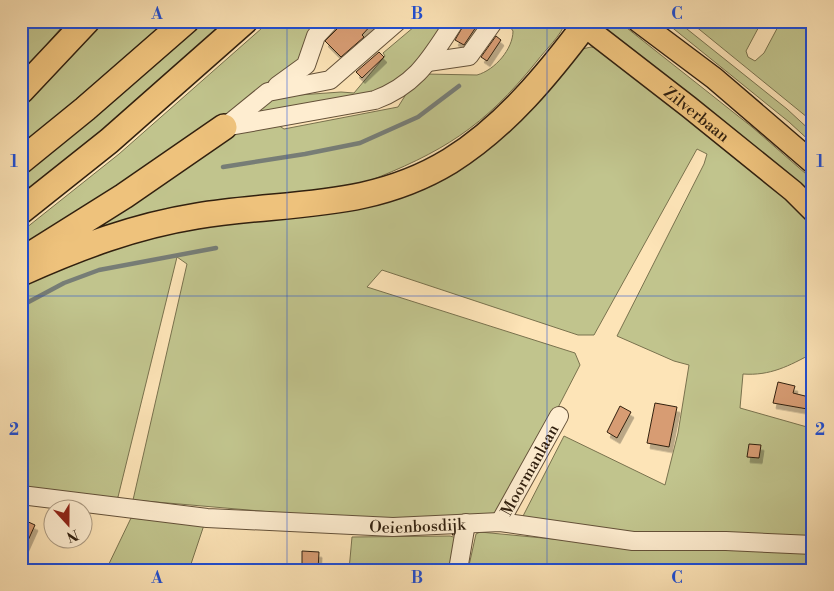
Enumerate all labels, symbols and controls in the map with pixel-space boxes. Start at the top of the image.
text: A [150,4,163,24]
text: B [411,4,423,24]
text: C [671,4,683,24]
street label: Zilverbaan [660,82,734,147]
text: 1 [10,152,18,172]
text: 1 [816,152,824,172]
text: 2 [9,420,19,440]
street label: Moormanlaan [497,420,564,519]
text: 2 [815,420,825,440]
north arrow [42,498,92,548]
street label: Oeienbosdijk [369,515,468,538]
text: N [64,525,81,546]
text: A [150,568,163,588]
text: B [411,568,423,588]
text: C [671,568,683,588]

